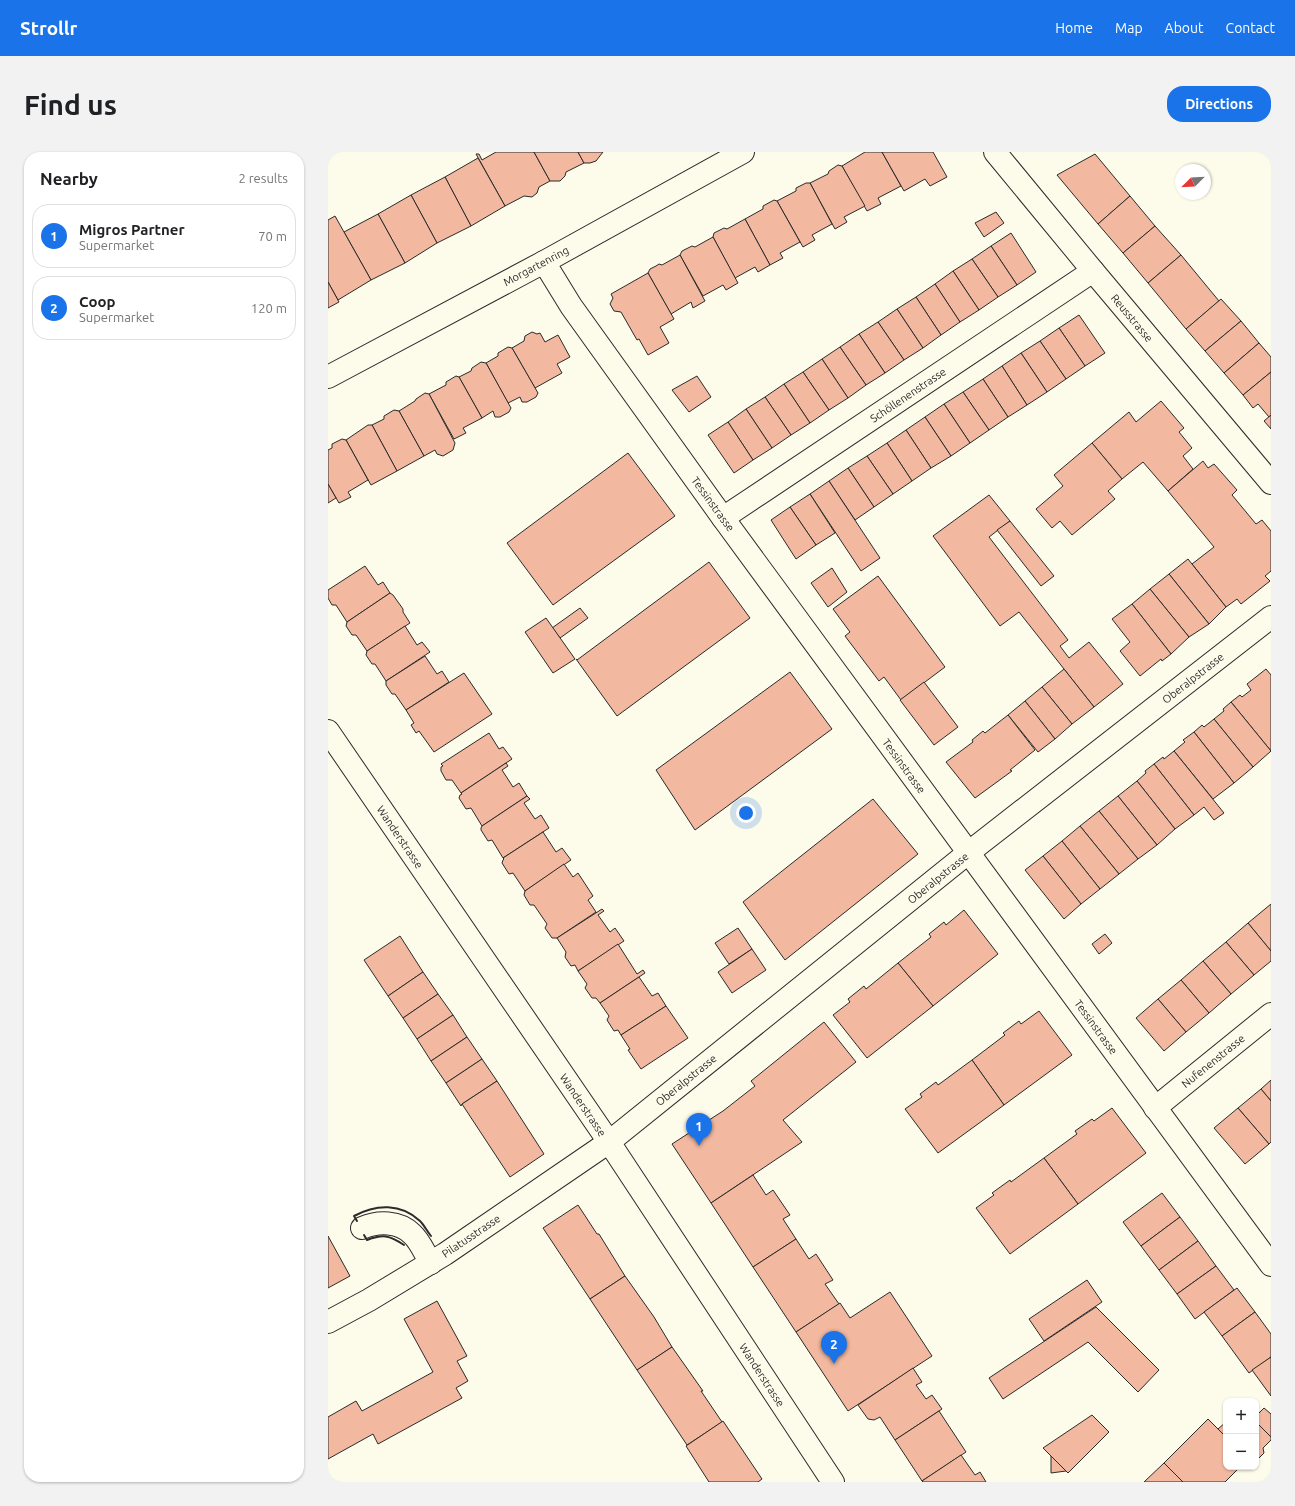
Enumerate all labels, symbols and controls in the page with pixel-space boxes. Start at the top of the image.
text: Strollr [20,17,77,39]
text: Home [1055,20,1093,36]
text: Map [1115,20,1143,36]
text: About [1165,20,1204,36]
text: Contact [1226,20,1275,36]
button: Directions [1167,86,1271,122]
text: Find us [24,89,117,120]
north arrow [1175,164,1211,200]
text: Nearby [40,169,98,188]
text: 2 results [238,171,288,185]
text: Migros Partner [79,221,185,238]
text: 1 [50,229,58,243]
text: 70 m [258,229,287,243]
text: Supermarket [79,238,154,252]
street label: Morgartenring [501,244,571,288]
street label: Reusstrasse [1109,292,1155,344]
text: Coop [79,293,116,310]
text: 2 [50,301,58,315]
text: 120 m [251,301,287,315]
text: Supermarket [79,310,154,324]
street label: Schöllenenstrasse [868,365,948,425]
street label: Tessinstrasse [689,474,737,534]
street label: Oberalpstrasse [1160,650,1226,706]
street label: Tessinstrasse [880,736,928,796]
street label: Wanderstrasse [375,803,425,871]
your location [736,803,756,823]
street label: Oberalpstrasse [905,850,971,906]
street label: Tessinstrasse [1072,997,1120,1057]
street label: Nufenenstrasse [1179,1032,1247,1090]
street label: Oberalpstrasse [653,1052,719,1108]
street label: Wanderstrasse [558,1071,608,1139]
pin: 1 [686,1113,712,1146]
street label: Pilatusstrasse [440,1212,502,1260]
pin: 2 [821,1331,847,1364]
street label: Wanderstrasse [737,1341,787,1409]
map controls [1223,1398,1259,1470]
button: + [1223,1398,1259,1434]
button: − [1223,1434,1259,1470]

